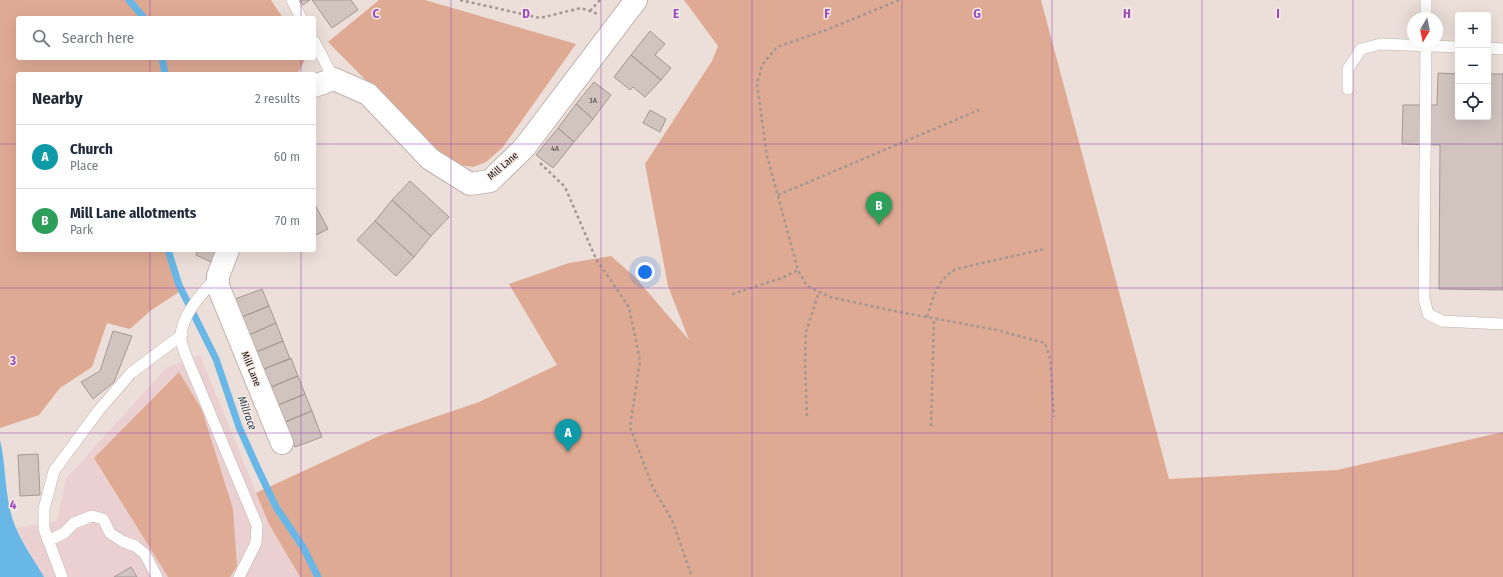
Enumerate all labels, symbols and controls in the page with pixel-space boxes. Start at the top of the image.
text: C [373,6,380,21]
text: D [522,6,530,21]
text: E [673,6,679,21]
text: F [824,6,830,21]
text: G [973,6,981,21]
text: H [1123,6,1131,21]
text: I [1276,6,1280,21]
north arrow [1407,12,1443,48]
map controls [1455,12,1491,120]
button: + [1455,12,1491,48]
search box [16,16,316,60]
icon: search [30,27,52,49]
text: Search here [62,29,134,47]
button: − [1455,48,1491,84]
button: locate [1455,84,1491,120]
text: Nearby [32,88,83,109]
text: 2 results [255,91,300,106]
house number: 3A [589,96,598,105]
text: Church [70,140,113,158]
house number: 4A [551,144,560,153]
text: A [41,149,49,164]
text: 60 m [274,149,300,164]
street label: Mill Lane [485,149,521,183]
text: Place [70,158,98,173]
pin: B [866,192,892,225]
text: Mill Lane allotments [70,204,196,222]
text: B [41,213,49,228]
text: 70 m [275,213,300,228]
text: Park [70,222,93,237]
your location [635,262,655,282]
street label: Mill Lane [239,350,263,388]
text: 3 [9,353,16,368]
water label: Millrace [235,394,259,432]
pin: A [555,419,581,452]
text: 4 [10,497,17,512]

